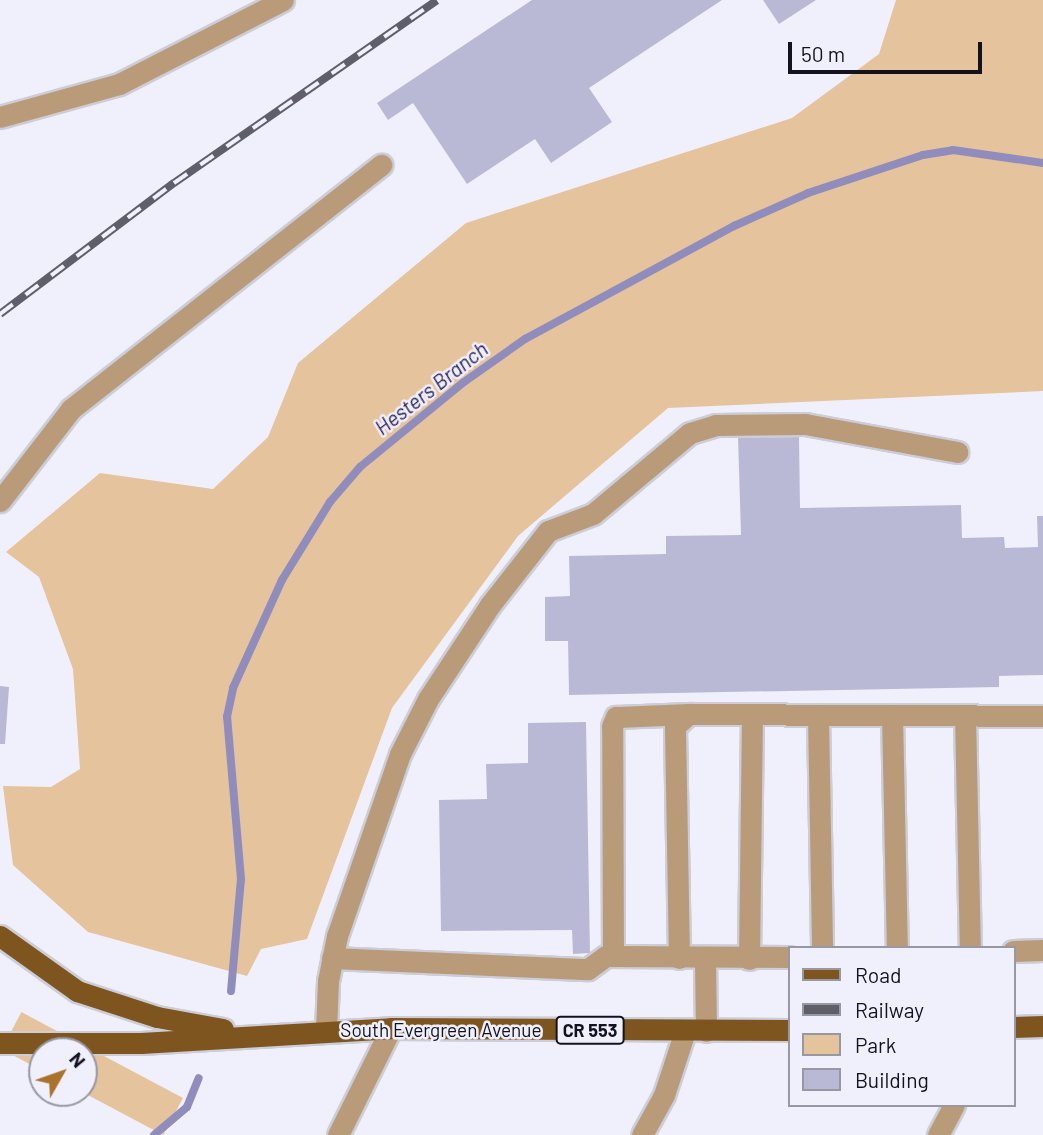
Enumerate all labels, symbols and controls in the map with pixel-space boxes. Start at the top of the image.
scale bar [791,28,985,72]
text: 50 m [801,41,845,66]
water label: Hesters Branch [370,336,492,440]
legend [788,946,1015,1107]
text: Road [855,962,901,987]
text: Railway [855,997,924,1022]
road number: CR 553 [555,1015,625,1044]
street label: South Evergreen Avenue [340,1019,542,1041]
text: Park [855,1032,896,1057]
north arrow [28,1037,98,1107]
text: N [65,1047,91,1072]
text: Building [855,1067,929,1092]

